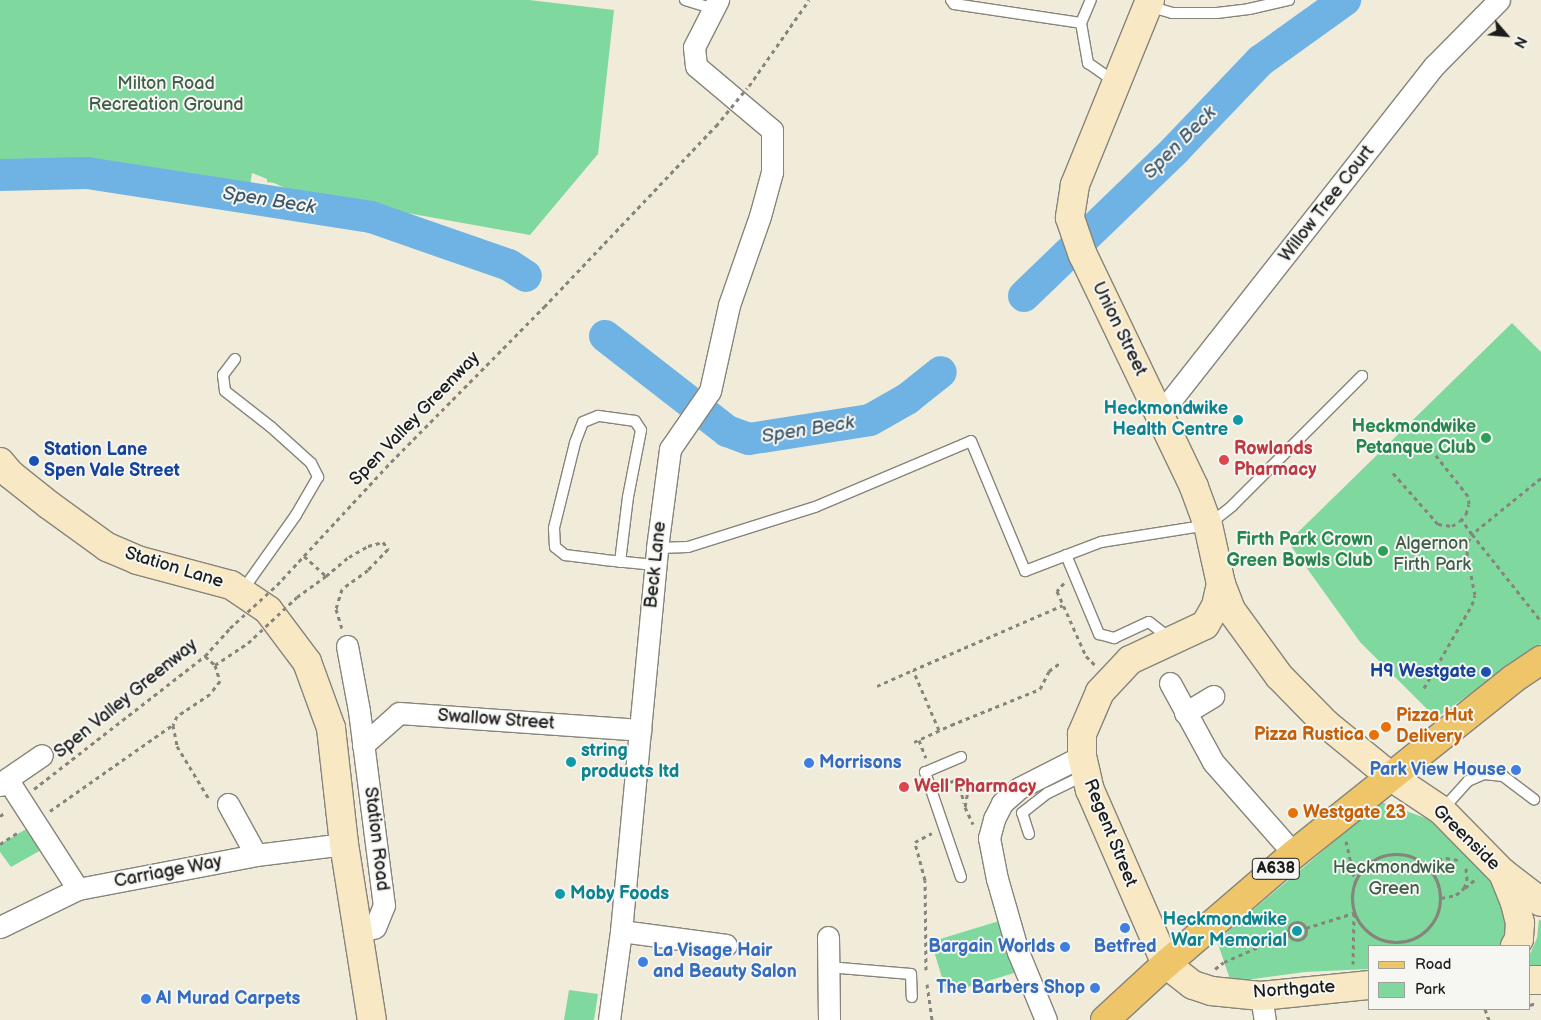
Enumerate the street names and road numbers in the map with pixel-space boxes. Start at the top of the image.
street label: Willow Tree Court [1275,141,1379,267]
street label: Union Street [1087,278,1151,380]
street label: Spen Valley Greenway [345,347,485,491]
street label: Beck Lane [641,521,671,609]
street label: Station Lane [122,543,226,593]
street label: Spen Valley Greenway [49,634,203,764]
street label: Swallow Street [437,705,555,735]
street label: Regent Street [1079,776,1141,890]
street label: Station Road [359,786,393,892]
street label: Greenside [1428,801,1504,875]
street label: Carriage Way [112,851,224,893]
road number: A638 [1251,856,1301,882]
street label: Northgate [1252,976,1336,1004]

